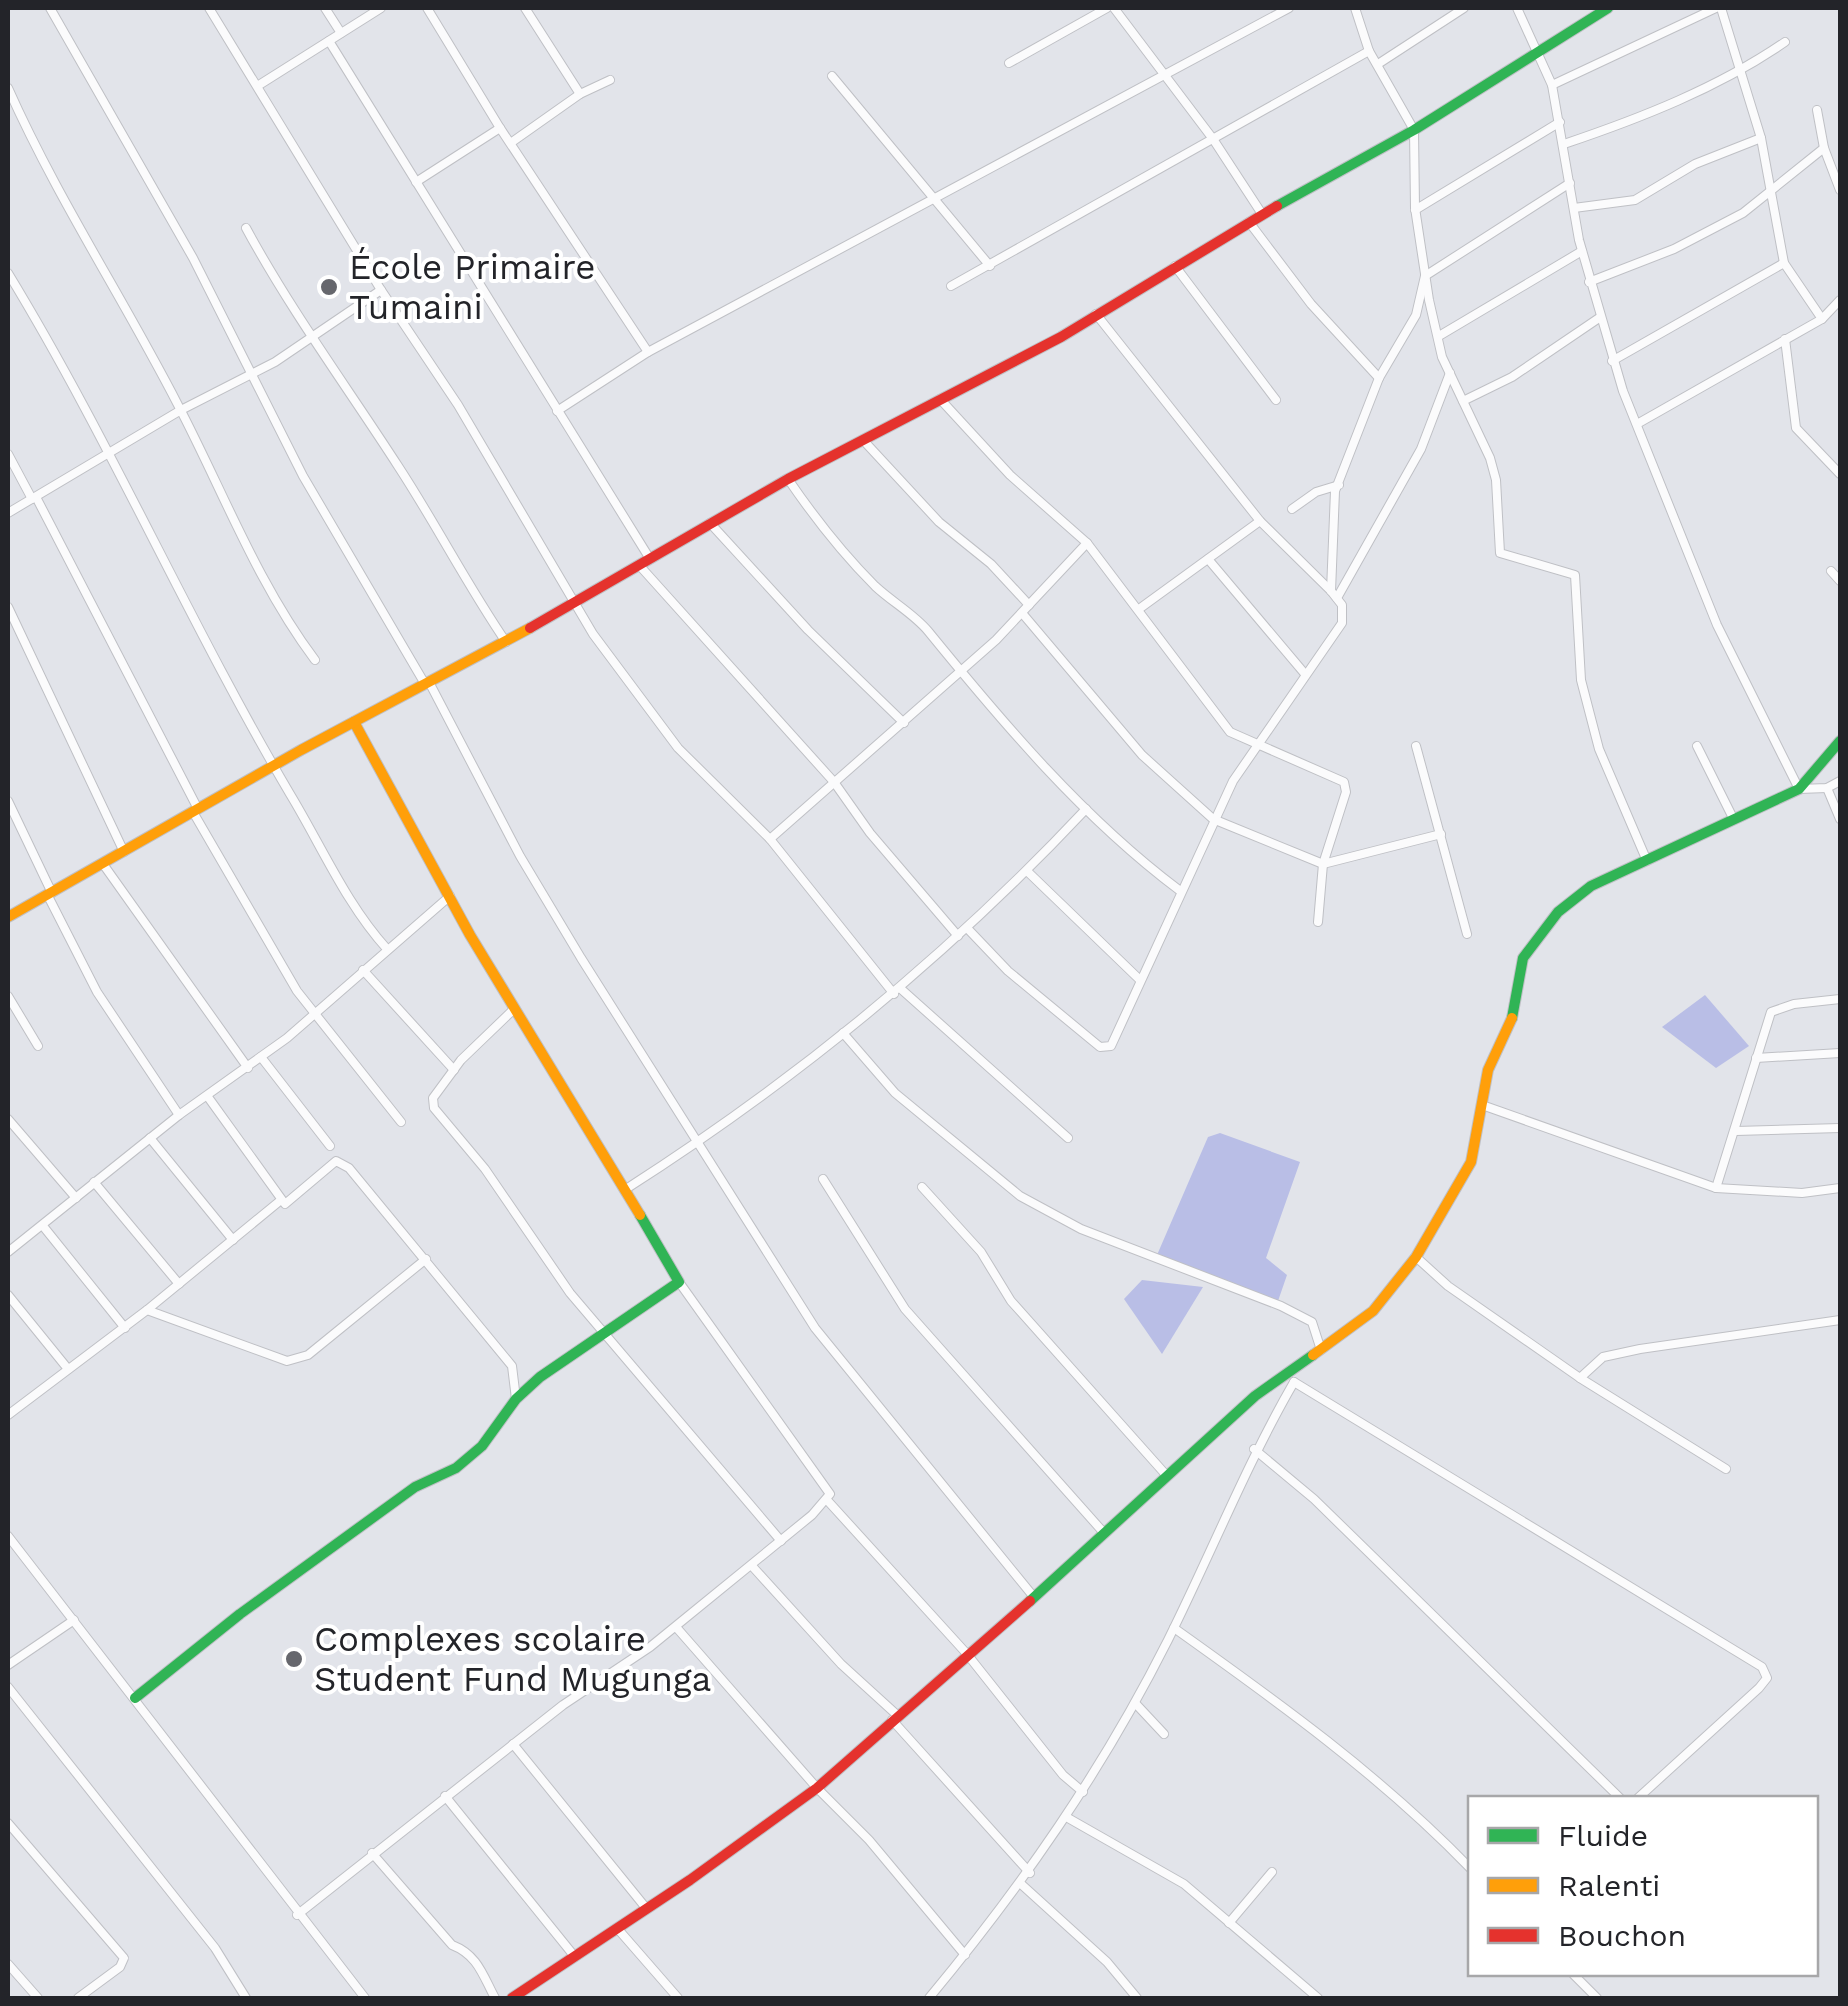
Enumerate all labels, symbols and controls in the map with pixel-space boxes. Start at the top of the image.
place label: École Primaire Tumaini [349,246,595,328]
marker: École Primaire Tumaini [318,276,340,298]
place label: Complexes scolaire Student Fund Mugunga [314,1618,711,1700]
marker: Complexes scolaire Student Fund Mugunga [283,1648,305,1670]
legend [1468,1796,1818,1976]
text: Fluide [1558,1818,1648,1853]
text: Ralenti [1558,1868,1660,1903]
text: Bouchon [1558,1918,1686,1953]

